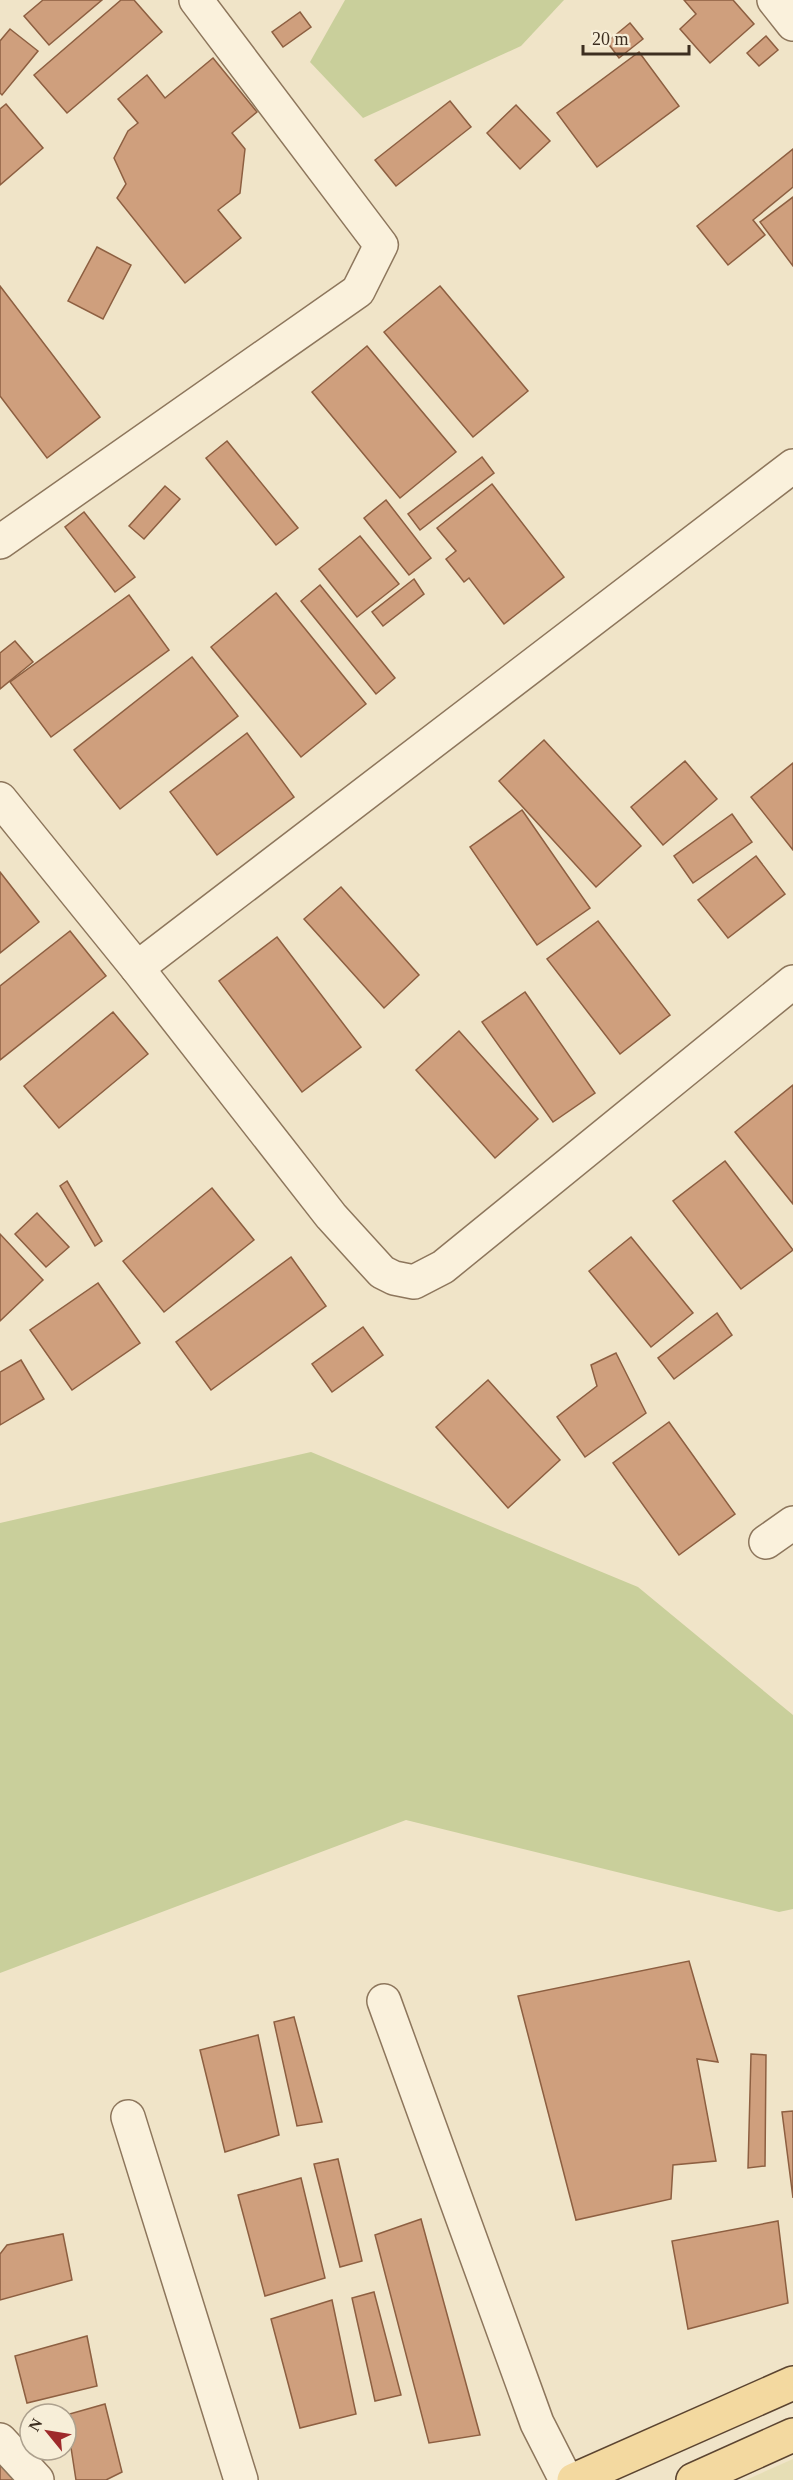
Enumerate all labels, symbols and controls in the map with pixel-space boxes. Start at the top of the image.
scale bar [583,18,690,56]
text: 20 m [592,29,629,49]
north arrow [18,2402,78,2462]
text: N [25,2415,46,2434]

